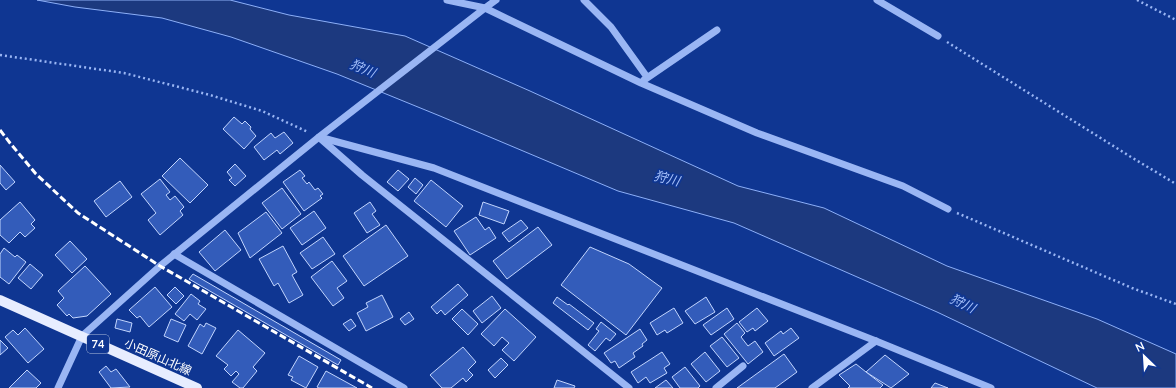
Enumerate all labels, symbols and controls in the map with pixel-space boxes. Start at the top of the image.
water label: 狩川 [348,56,380,81]
water label: 狩川 [652,167,683,189]
water label: 狩川 [948,290,980,317]
road number: 74 [87,335,109,353]
street label: 小田原山北線 [122,335,194,378]
north arrow [1124,336,1164,376]
text: N [1133,339,1146,354]

